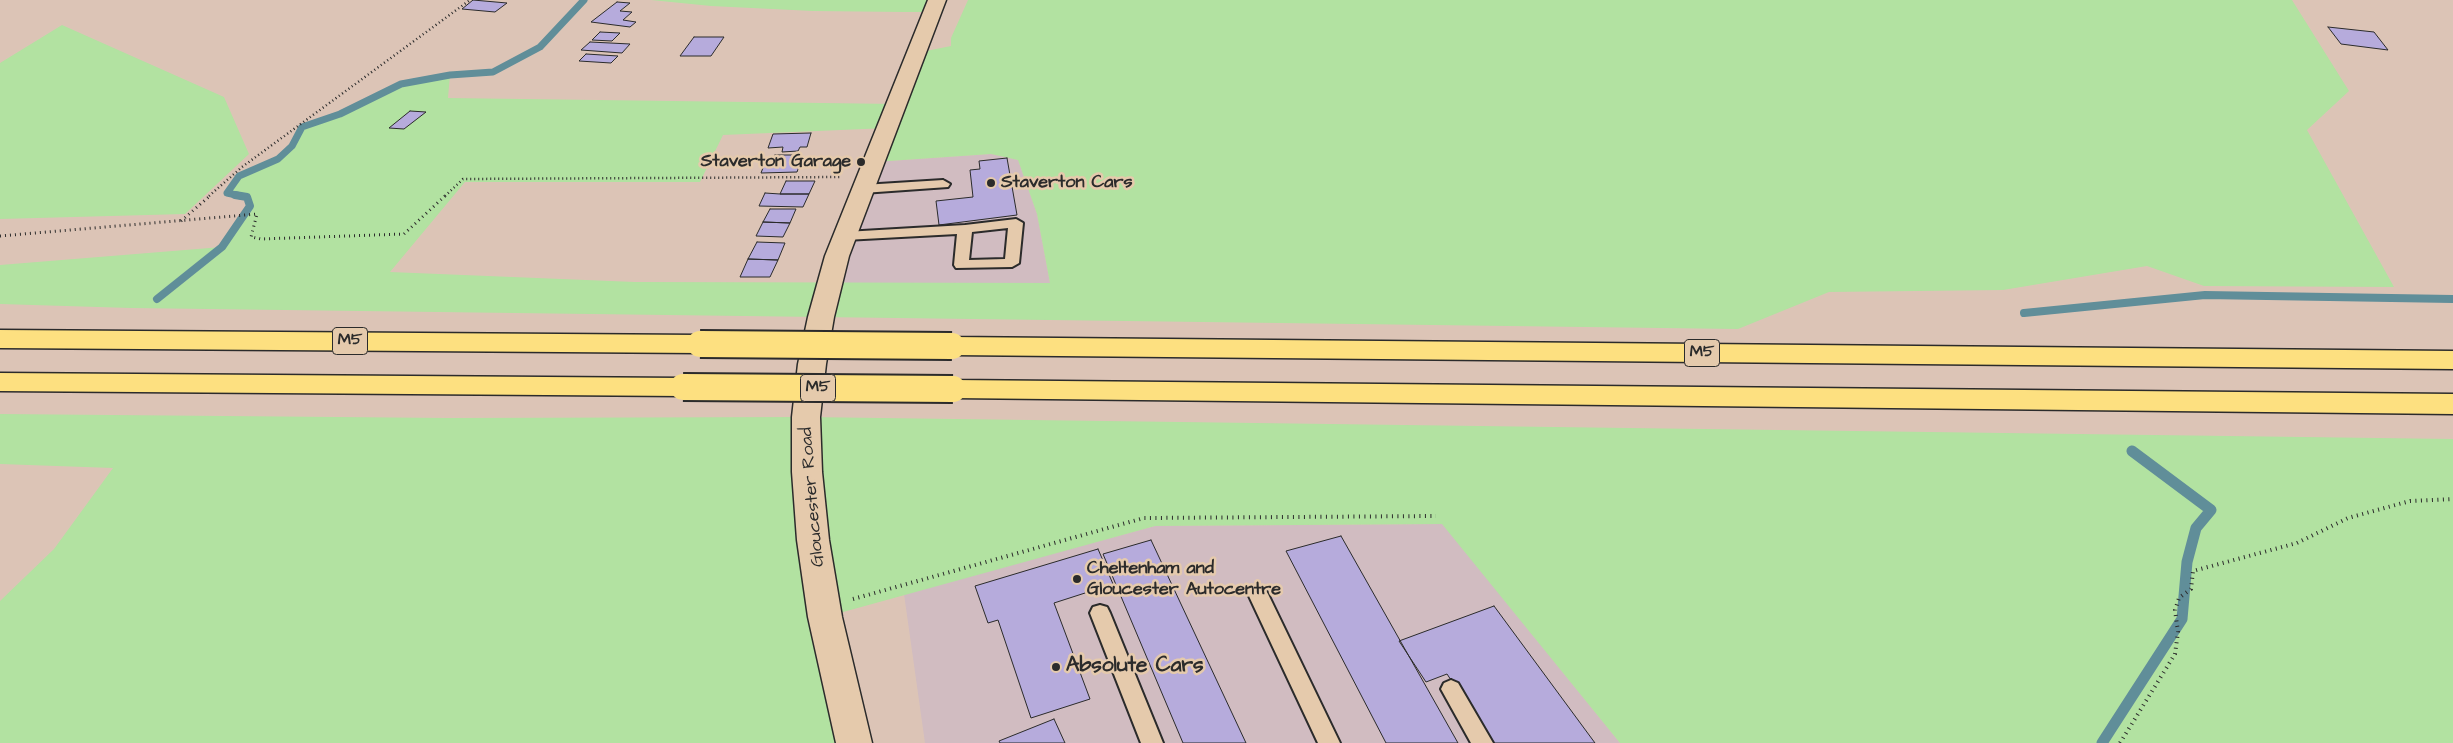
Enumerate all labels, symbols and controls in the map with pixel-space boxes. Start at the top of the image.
place label: Staverton Garage [701,151,851,173]
marker: Staverton Garage [855,156,867,168]
place label: Staverton Cars [1001,172,1132,194]
marker: Staverton Cars [985,177,997,189]
road number: M5 [332,328,368,354]
road number: M5 [1684,339,1720,366]
road number: M5 [800,374,836,402]
street label: Gloucester Road [796,426,830,568]
place label: Cheltenham and Gloucester Autocentre [1087,558,1281,600]
marker: Cheltenham and Gloucester Autocentre [1071,573,1083,585]
place label: Absolute Cars [1066,654,1204,680]
marker: Absolute Cars [1050,661,1062,673]

